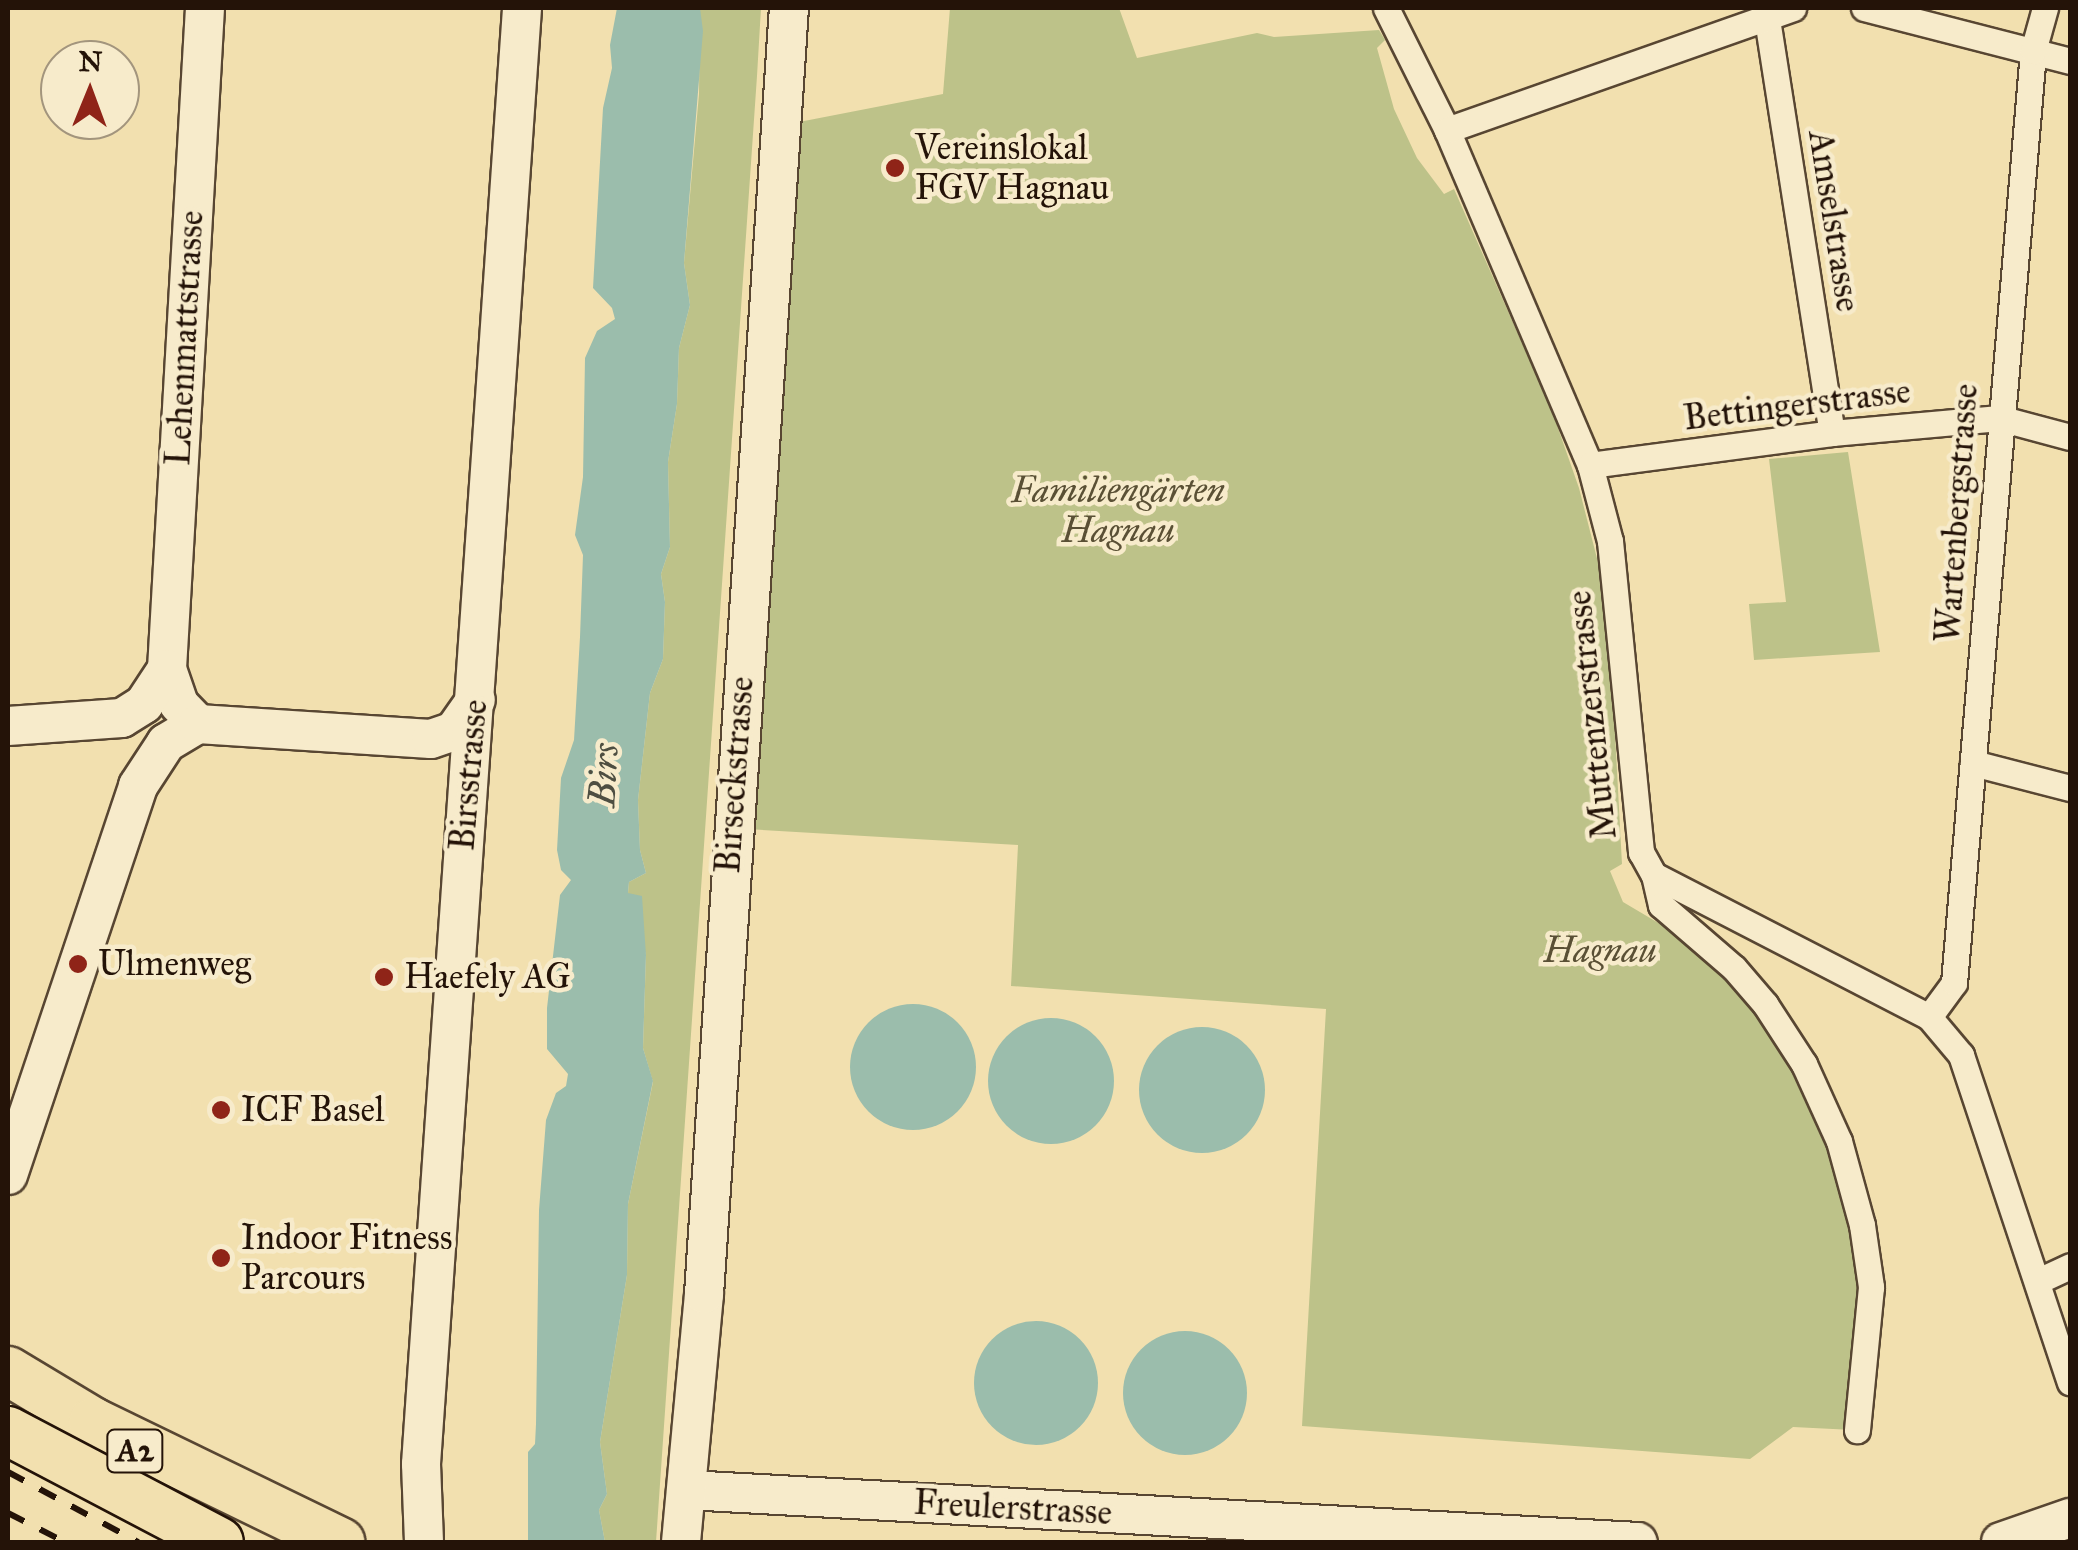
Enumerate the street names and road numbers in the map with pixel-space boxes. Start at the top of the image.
street label: Amselstrasse [1799,127,1869,315]
street label: Lehenmattstrasse [157,209,213,467]
street label: Bettingerstrasse [1681,370,1913,440]
street label: Wartenbergstrasse [1927,382,1987,644]
street label: Muttenzerstrasse [1558,589,1626,841]
street label: Birseckstrasse [707,675,763,875]
street label: Birsstrasse [441,698,497,852]
road number: A2 [105,1424,165,1478]
street label: Freulerstrasse [913,1482,1113,1534]

